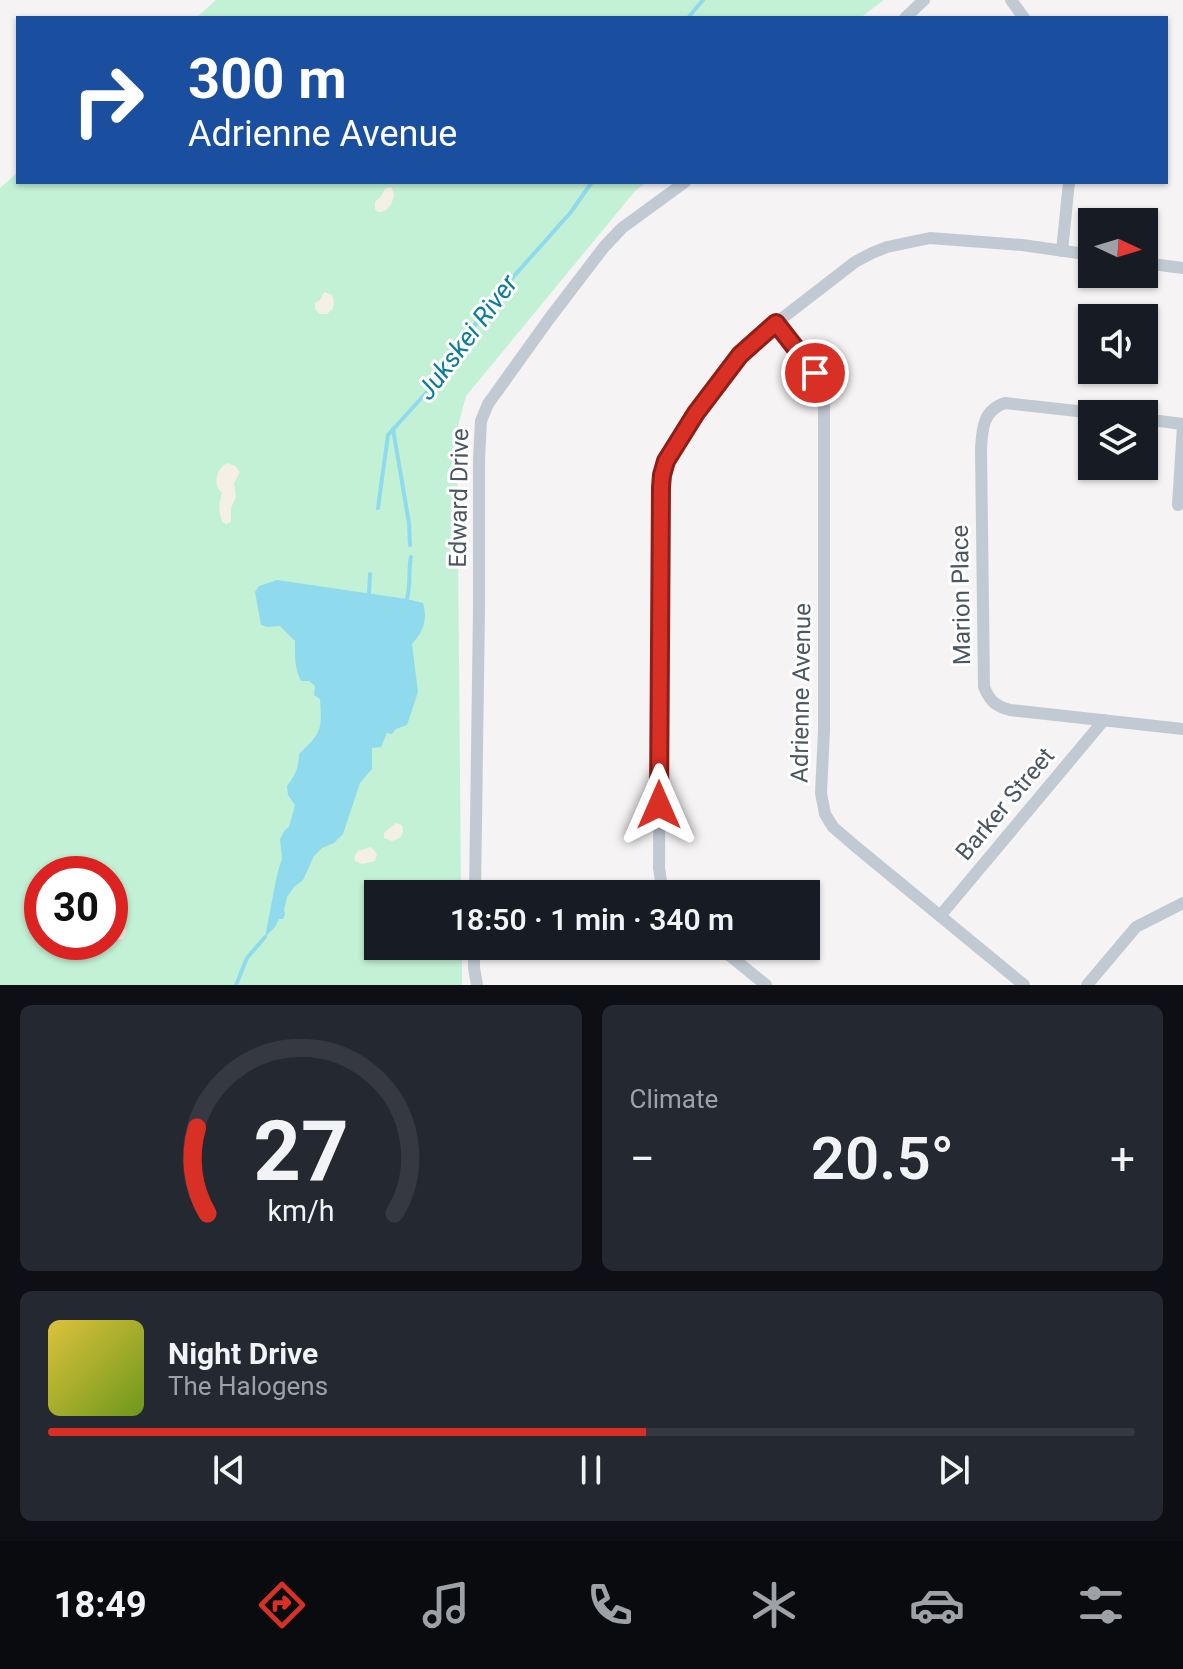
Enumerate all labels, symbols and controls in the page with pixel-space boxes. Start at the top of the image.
text: 300 m [188,46,347,112]
icon: right [56,48,160,152]
text: Adrienne Avenue [188,113,457,155]
north arrow [1078,208,1158,288]
map controls [1078,208,1158,480]
water label: Jukskei River [411,268,524,405]
button: sound [1078,304,1158,384]
pin [781,339,849,407]
icon: arrive [793,351,837,395]
button: layers [1078,400,1158,480]
street label: Edward Drive [444,428,474,568]
street label: Marion Place [946,525,976,665]
street label: Adrienne Avenue [785,603,817,783]
street label: Barker Street [950,742,1060,866]
position arrow [617,763,701,847]
speed limit sign: 30 [24,856,128,960]
text: 18:50 · 1 min · 340 m [450,902,734,937]
text: Climate [630,1084,718,1114]
text: 27 [253,1103,348,1200]
text: 20.5° [811,1123,954,1194]
text: − [630,1133,655,1185]
text: + [1110,1133,1135,1185]
text: km/h [267,1194,334,1228]
text: Night Drive [168,1336,318,1371]
text: The Halogens [168,1371,328,1401]
icon: previous [207,1448,251,1492]
icon: pause [569,1448,613,1492]
icon: next [932,1448,976,1492]
icon: directions [254,1577,310,1633]
icon: music [418,1577,474,1633]
icon: phone [582,1577,638,1633]
icon: climate [746,1577,802,1633]
icon: car [909,1577,965,1633]
icon: filters [1073,1577,1129,1633]
text: 18:49 [54,1584,147,1626]

